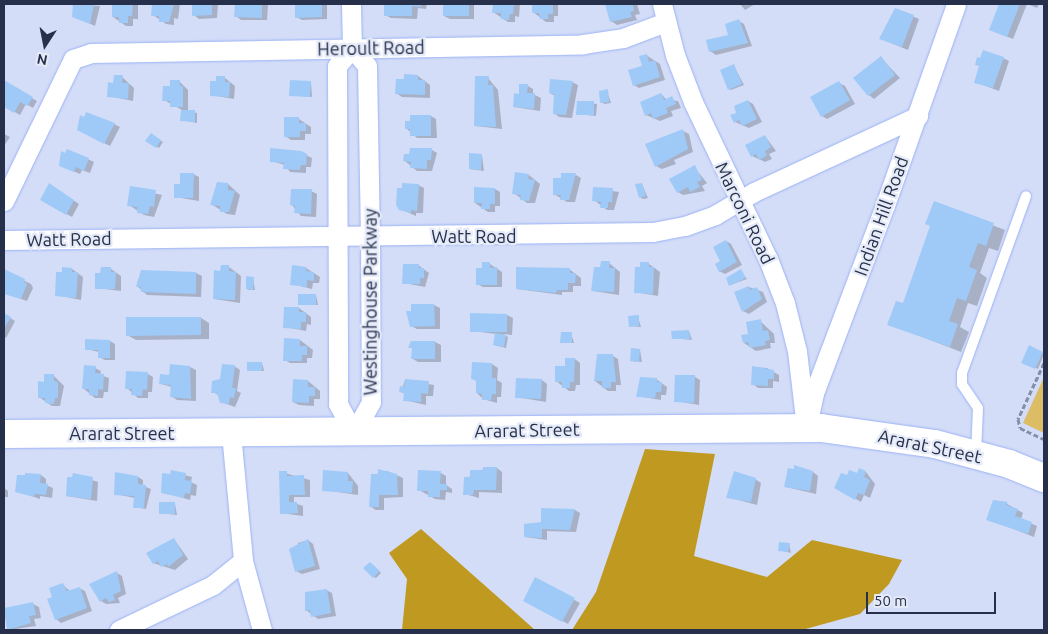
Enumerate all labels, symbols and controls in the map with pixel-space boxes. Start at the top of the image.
north arrow [20,20,70,70]
street label: Heroult Road [317,36,425,60]
text: N [35,51,49,69]
street label: Indian Hill Road [849,153,913,279]
street label: Marconi Road [711,158,779,268]
street label: Westinghouse Parkway [359,209,381,395]
street label: Watt Road [431,225,517,247]
street label: Watt Road [26,227,112,251]
street label: Ararat Street [474,418,580,442]
street label: Ararat Street [69,422,175,444]
street label: Ararat Street [876,424,984,468]
scale bar [868,582,998,614]
text: 50 m [874,592,907,609]

